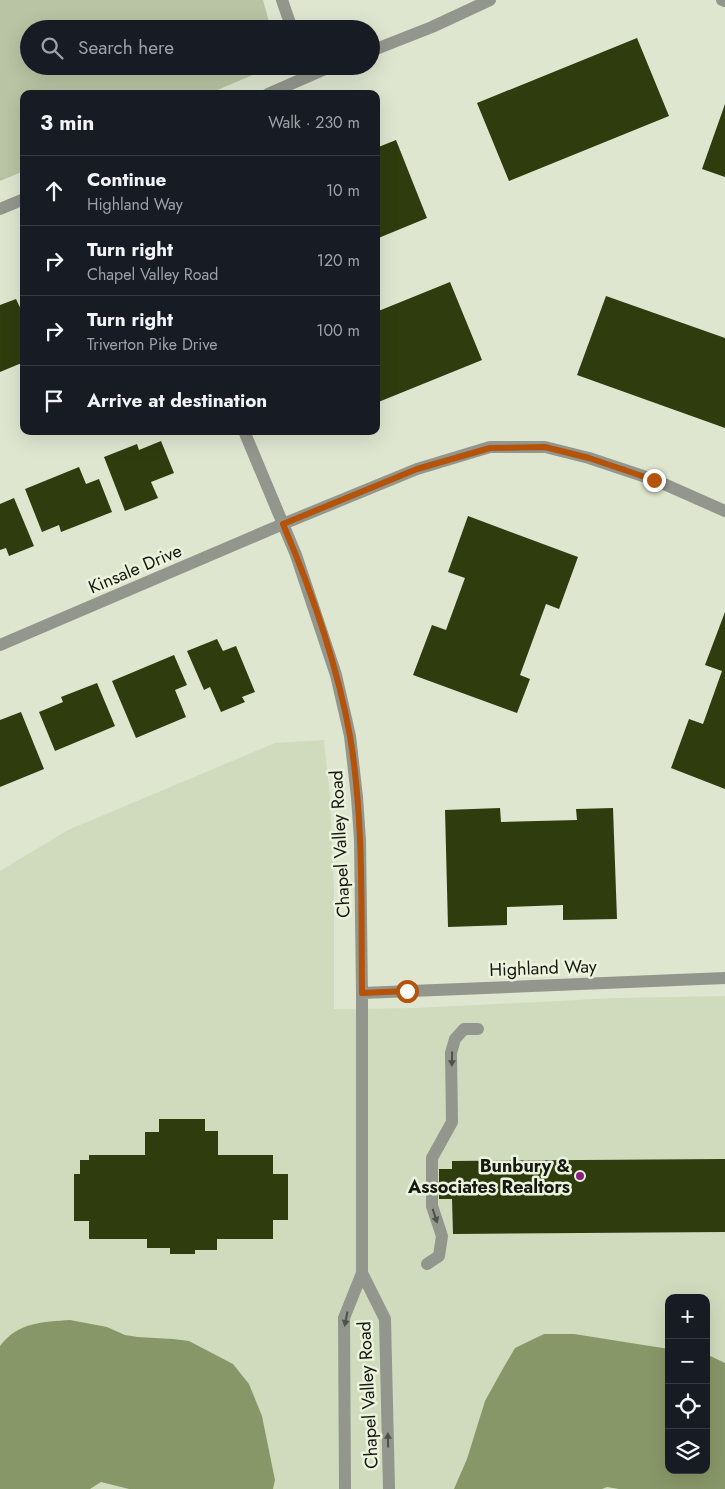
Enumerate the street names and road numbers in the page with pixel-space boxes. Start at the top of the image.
street label: Kinsale Drive [84,538,186,600]
street label: Chapel Valley Road [323,770,357,918]
street label: Highland Way [489,953,597,983]
street label: Chapel Valley Road [351,1321,385,1469]

